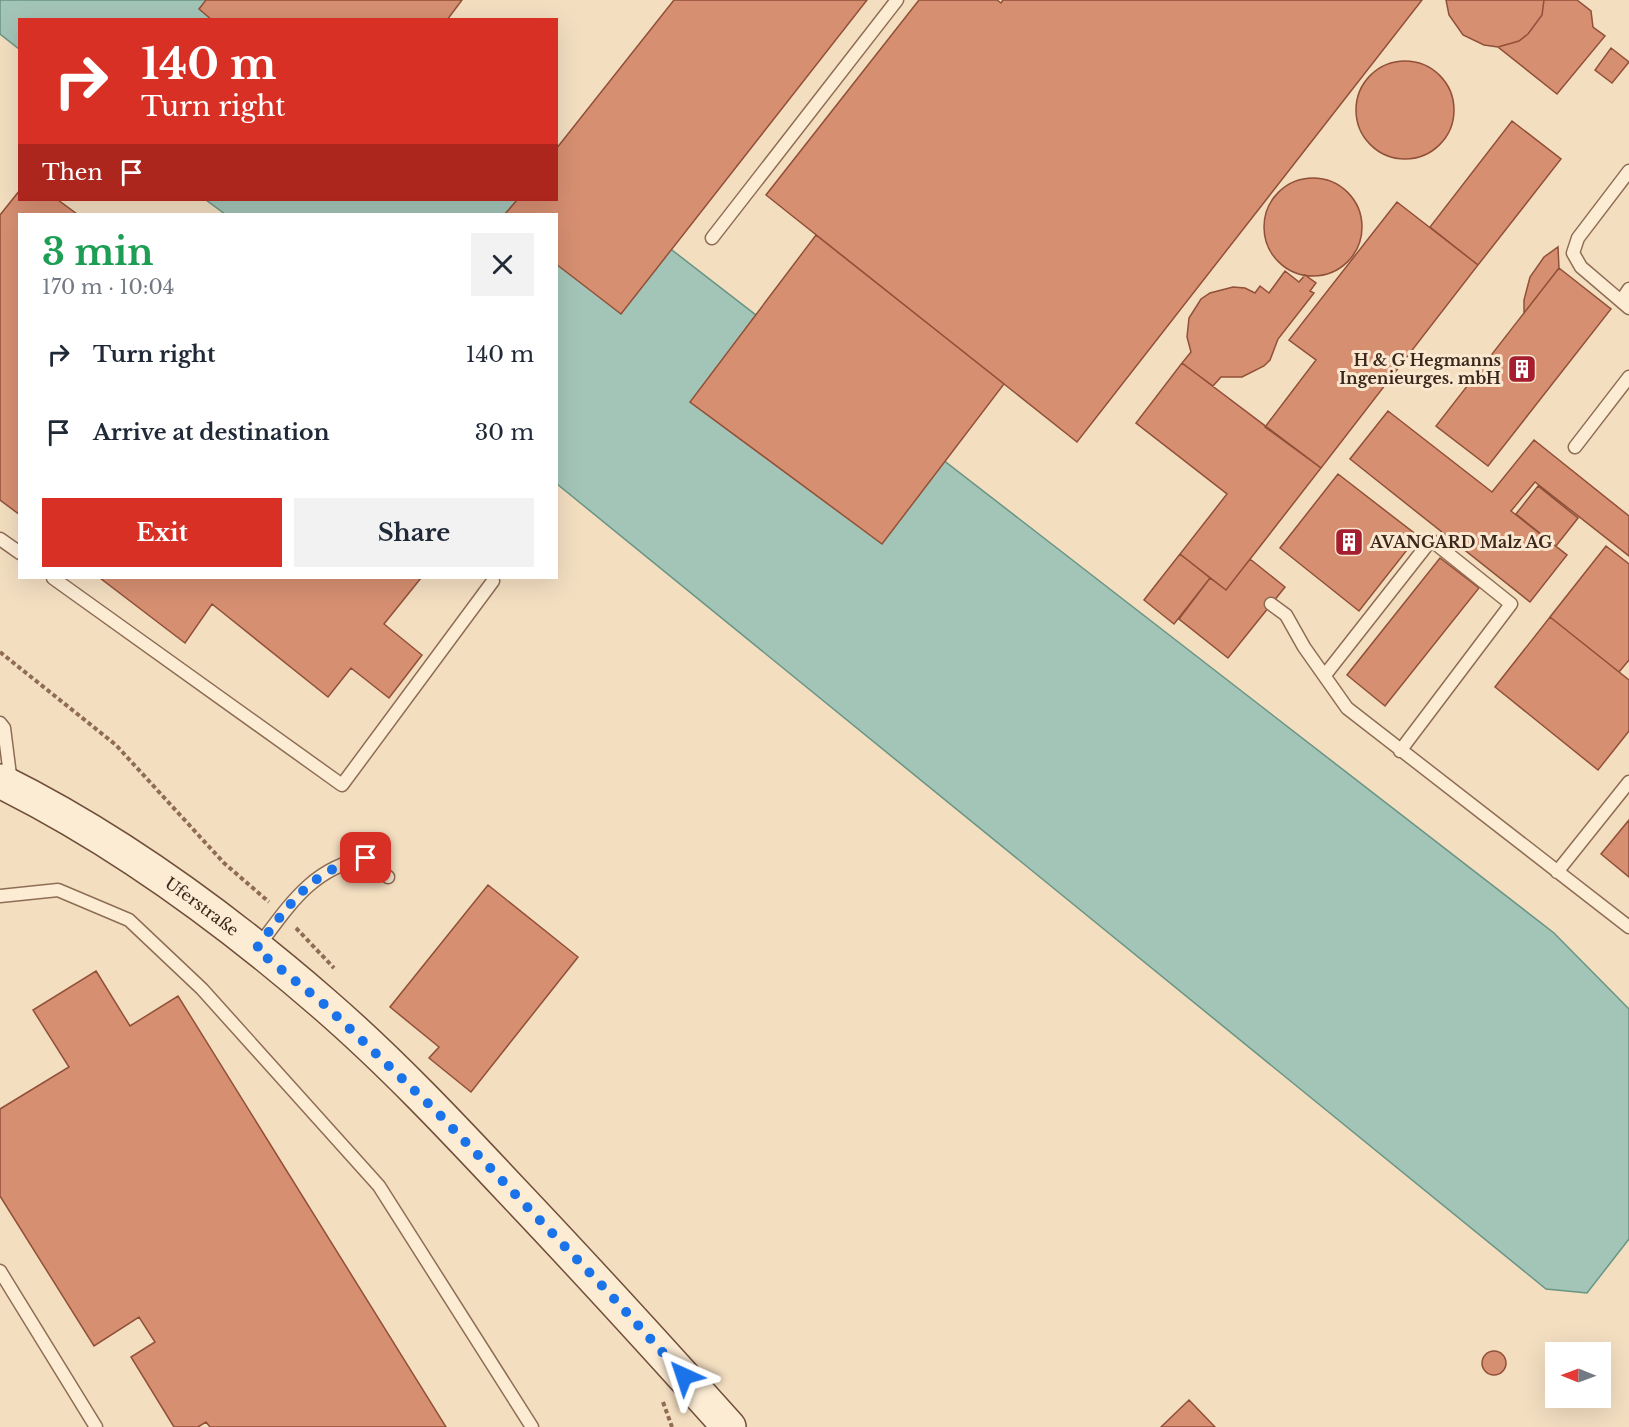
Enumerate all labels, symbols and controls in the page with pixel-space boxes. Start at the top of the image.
text: 140 m [141,38,277,90]
icon: right [42,42,120,120]
text: Turn right [141,90,285,123]
icon: arrive [115,156,148,189]
text: Then [42,159,103,186]
text: 3 min [42,230,154,275]
button: close [471,233,534,296]
text: 170 m · 10:04 [42,275,175,299]
icon: right [42,338,75,371]
text: Turn right [93,341,215,368]
text: 140 m [466,341,534,368]
place label: H & G Hegmanns Ingenieurges. mbH [1339,350,1501,388]
building icon: H & G Hegmanns Ingenieurges. mbH [1506,353,1538,385]
icon: arrive [42,416,75,449]
text: Arrive at destination [93,419,330,446]
text: 30 m [475,419,534,446]
button: Exit [42,498,282,567]
button: Share [294,498,534,567]
building icon: AVANGARD Malz AG [1333,526,1365,558]
place label: AVANGARD Malz AG [1369,532,1552,552]
pin [340,832,391,883]
icon: arrive [349,841,382,874]
street label: Uferstraße [161,873,243,940]
north arrow [1545,1342,1611,1408]
map controls [1545,1342,1611,1408]
position arrow [652,1344,716,1408]

